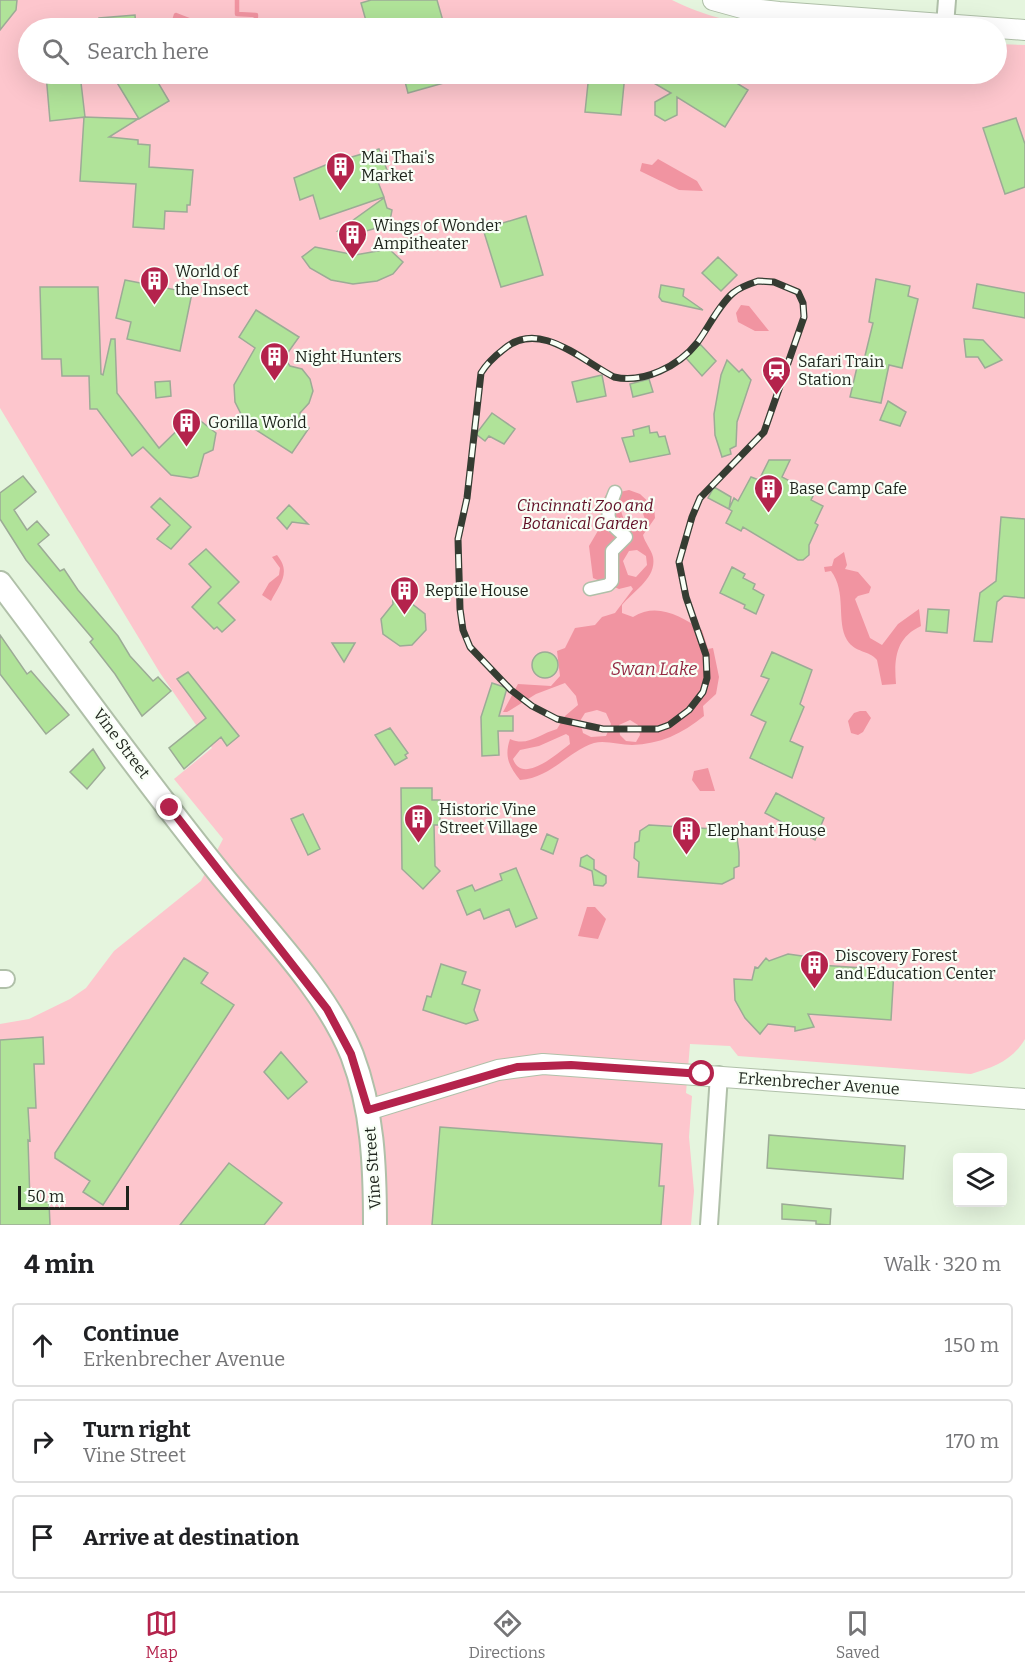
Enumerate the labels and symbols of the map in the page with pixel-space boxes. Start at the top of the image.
place label: Mai Thai's Market [361,148,435,185]
building icon: Mai Thai's Market [324,150,356,192]
place label: Wings of Wonder Ampitheater [373,216,501,253]
building icon: Wings of Wonder Ampitheater [336,218,368,260]
place label: World of the Insect [175,262,249,299]
building icon: World of the Insect [138,264,170,306]
building icon: Night Hunters [258,340,290,382]
place label: Night Hunters [295,347,402,366]
place label: Safari Train Station [798,352,884,389]
station icon: Safari Train Station [761,354,793,396]
building icon: Gorilla World [171,406,203,448]
place label: Gorilla World [208,413,307,432]
building icon: Base Camp Cafe [752,472,784,514]
place label: Base Camp Cafe [789,479,907,498]
park label: Cincinnati Zoo and Botanical Garden [517,496,653,533]
building icon: Reptile House [388,574,420,616]
place label: Reptile House [425,581,529,600]
water label: Swan Lake [611,658,697,680]
street label: Vine Street [89,705,154,782]
route end [156,794,182,820]
place label: Historic Vine Street Village [439,800,538,837]
building icon: Historic Vine Street Village [402,802,434,844]
building icon: Elephant House [670,814,702,856]
place label: Elephant House [707,821,826,840]
place label: Discovery Forest and Education Center [835,946,996,983]
building icon: Discovery Forest and Education Center [798,948,830,990]
route start [688,1060,714,1086]
street label: Erkenbrecher Avenue [738,1068,900,1099]
street label: Vine Street [360,1126,385,1210]
scale bar [18,1183,129,1210]

